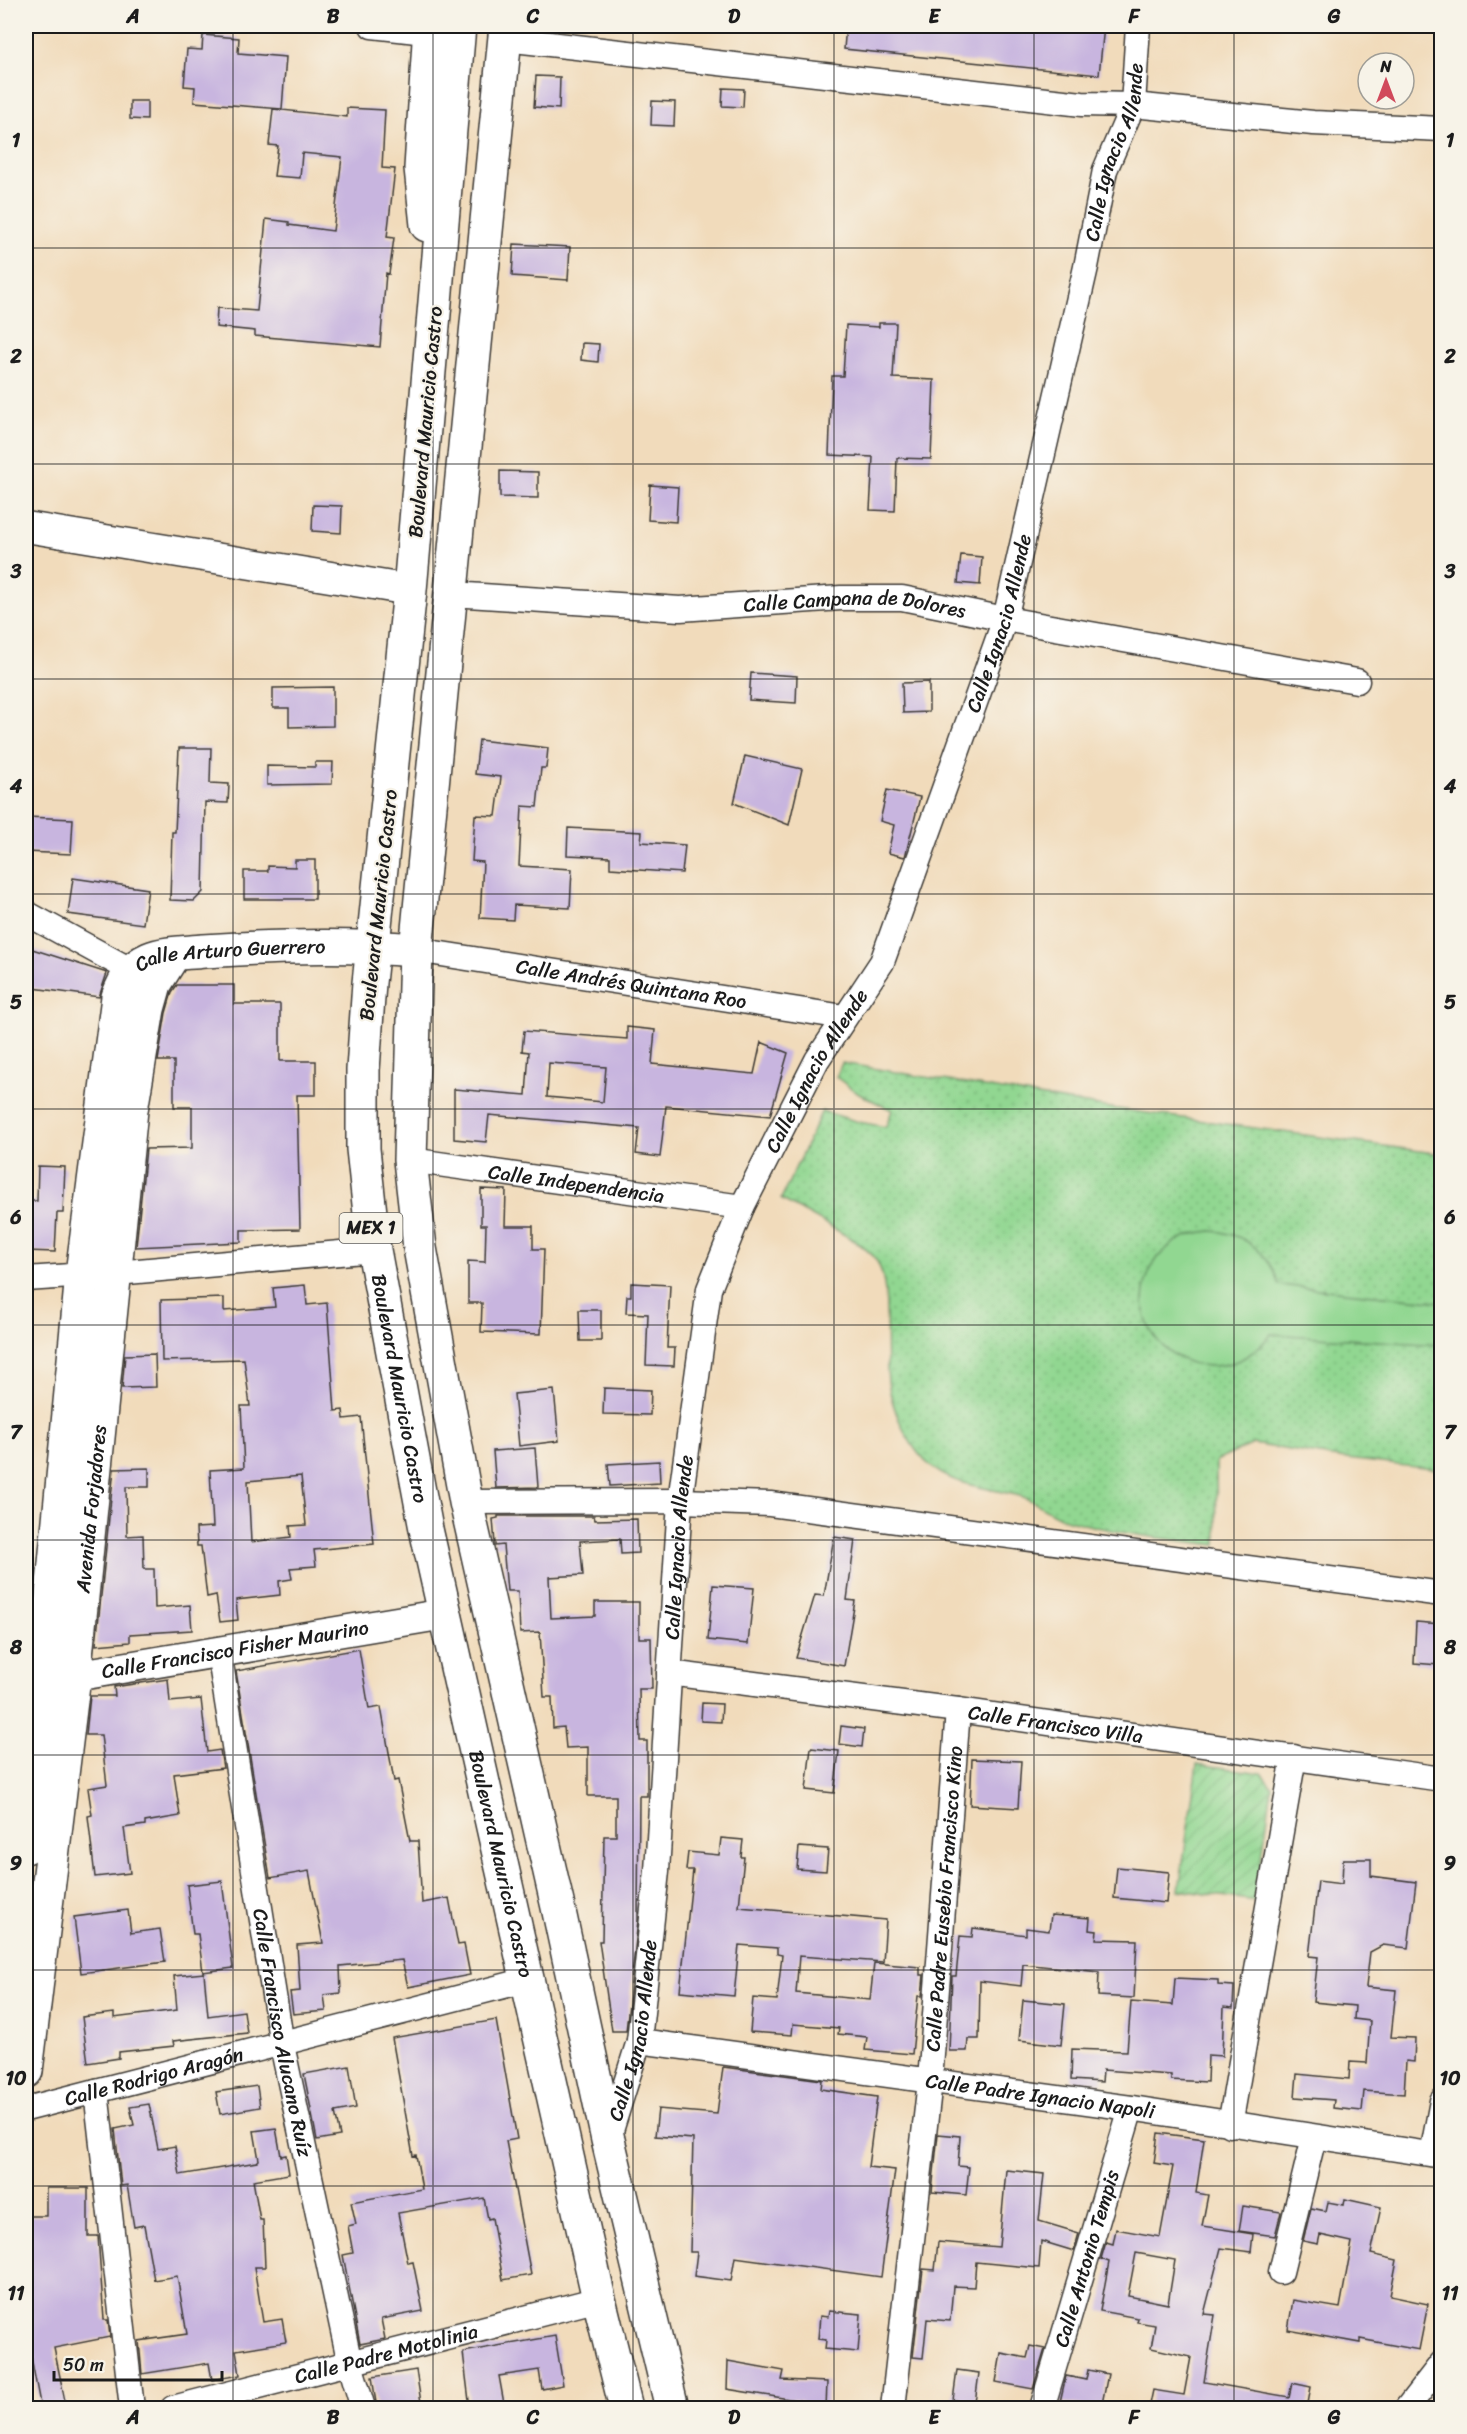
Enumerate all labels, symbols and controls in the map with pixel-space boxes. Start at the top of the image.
text: A [125,0,140,34]
text: B [327,0,340,34]
text: C [526,0,540,34]
text: D [728,0,741,34]
text: E [928,0,941,34]
text: F [1128,0,1141,34]
text: G [1327,0,1341,34]
north arrow [1356,51,1416,111]
text: N [1379,52,1392,81]
street label: Calle Ignacio Allende [1074,62,1154,244]
text: 1 [12,123,21,158]
text: 1 [1446,123,1455,158]
street label: Boulevard Mauricio Castro [398,305,453,539]
text: 2 [9,339,22,374]
text: 2 [1443,339,1456,374]
street label: Calle Ignacio Allende [956,531,1042,717]
text: 3 [10,554,22,589]
text: 3 [1444,554,1456,589]
street label: Calle Campana de Dolores [742,581,970,629]
text: 4 [9,769,23,804]
text: 4 [1443,769,1457,804]
street label: Boulevard Mauricio Castro [349,788,408,1022]
street label: Calle Arturo Guerrero [127,929,325,981]
street label: Calle Andrés Quintana Roo [513,949,749,1020]
street label: Calle Ignacio Allende [755,982,878,1159]
text: 5 [10,985,22,1020]
text: 5 [1444,985,1456,1020]
street label: Calle Independencia [486,1154,666,1214]
text: 6 [9,1200,22,1235]
text: 6 [1443,1200,1456,1235]
road number: MEX 1 [340,1213,403,1243]
street label: Boulevard Mauricio Castro [361,1271,438,1506]
text: 7 [10,1415,23,1450]
text: 7 [1444,1415,1457,1450]
street label: Avenida Forjadores [65,1422,117,1596]
street label: Calle Ignacio Allende [654,1453,704,1641]
street label: Calle Francisco Fisher Maurino [99,1610,371,1689]
text: 8 [9,1630,23,1665]
text: 8 [1443,1630,1457,1665]
street label: Calle Francisco Villa [966,1695,1145,1754]
street label: Calle Padre Eusebio Francisco Kino [915,1745,973,2053]
street label: Boulevard Mauricio Castro [458,1747,543,1981]
text: 9 [10,1846,22,1881]
text: 9 [1444,1846,1456,1881]
street label: Calle Francisco Alucano Ruíz [242,1906,323,2161]
street label: Calle Ignacio Allende [598,1938,668,2126]
street label: Calle Rodrigo Aragón [61,2037,247,2116]
text: 10 [5,2061,27,2096]
text: 10 [1439,2061,1461,2096]
street label: Calle Padre Ignacio Napoli [923,2063,1159,2130]
street label: Calle Antonio Tempis [1044,2165,1130,2351]
text: 11 [7,2276,25,2311]
text: 11 [1441,2276,1459,2311]
street label: Calle Padre Motolinia [291,2314,482,2394]
scale bar [54,2344,222,2382]
text: 50 m [63,2349,104,2381]
text: A [125,2400,140,2434]
text: B [327,2400,340,2434]
text: C [526,2400,540,2434]
text: D [728,2400,741,2434]
text: E [928,2400,941,2434]
text: F [1128,2400,1141,2434]
text: G [1327,2400,1341,2434]

